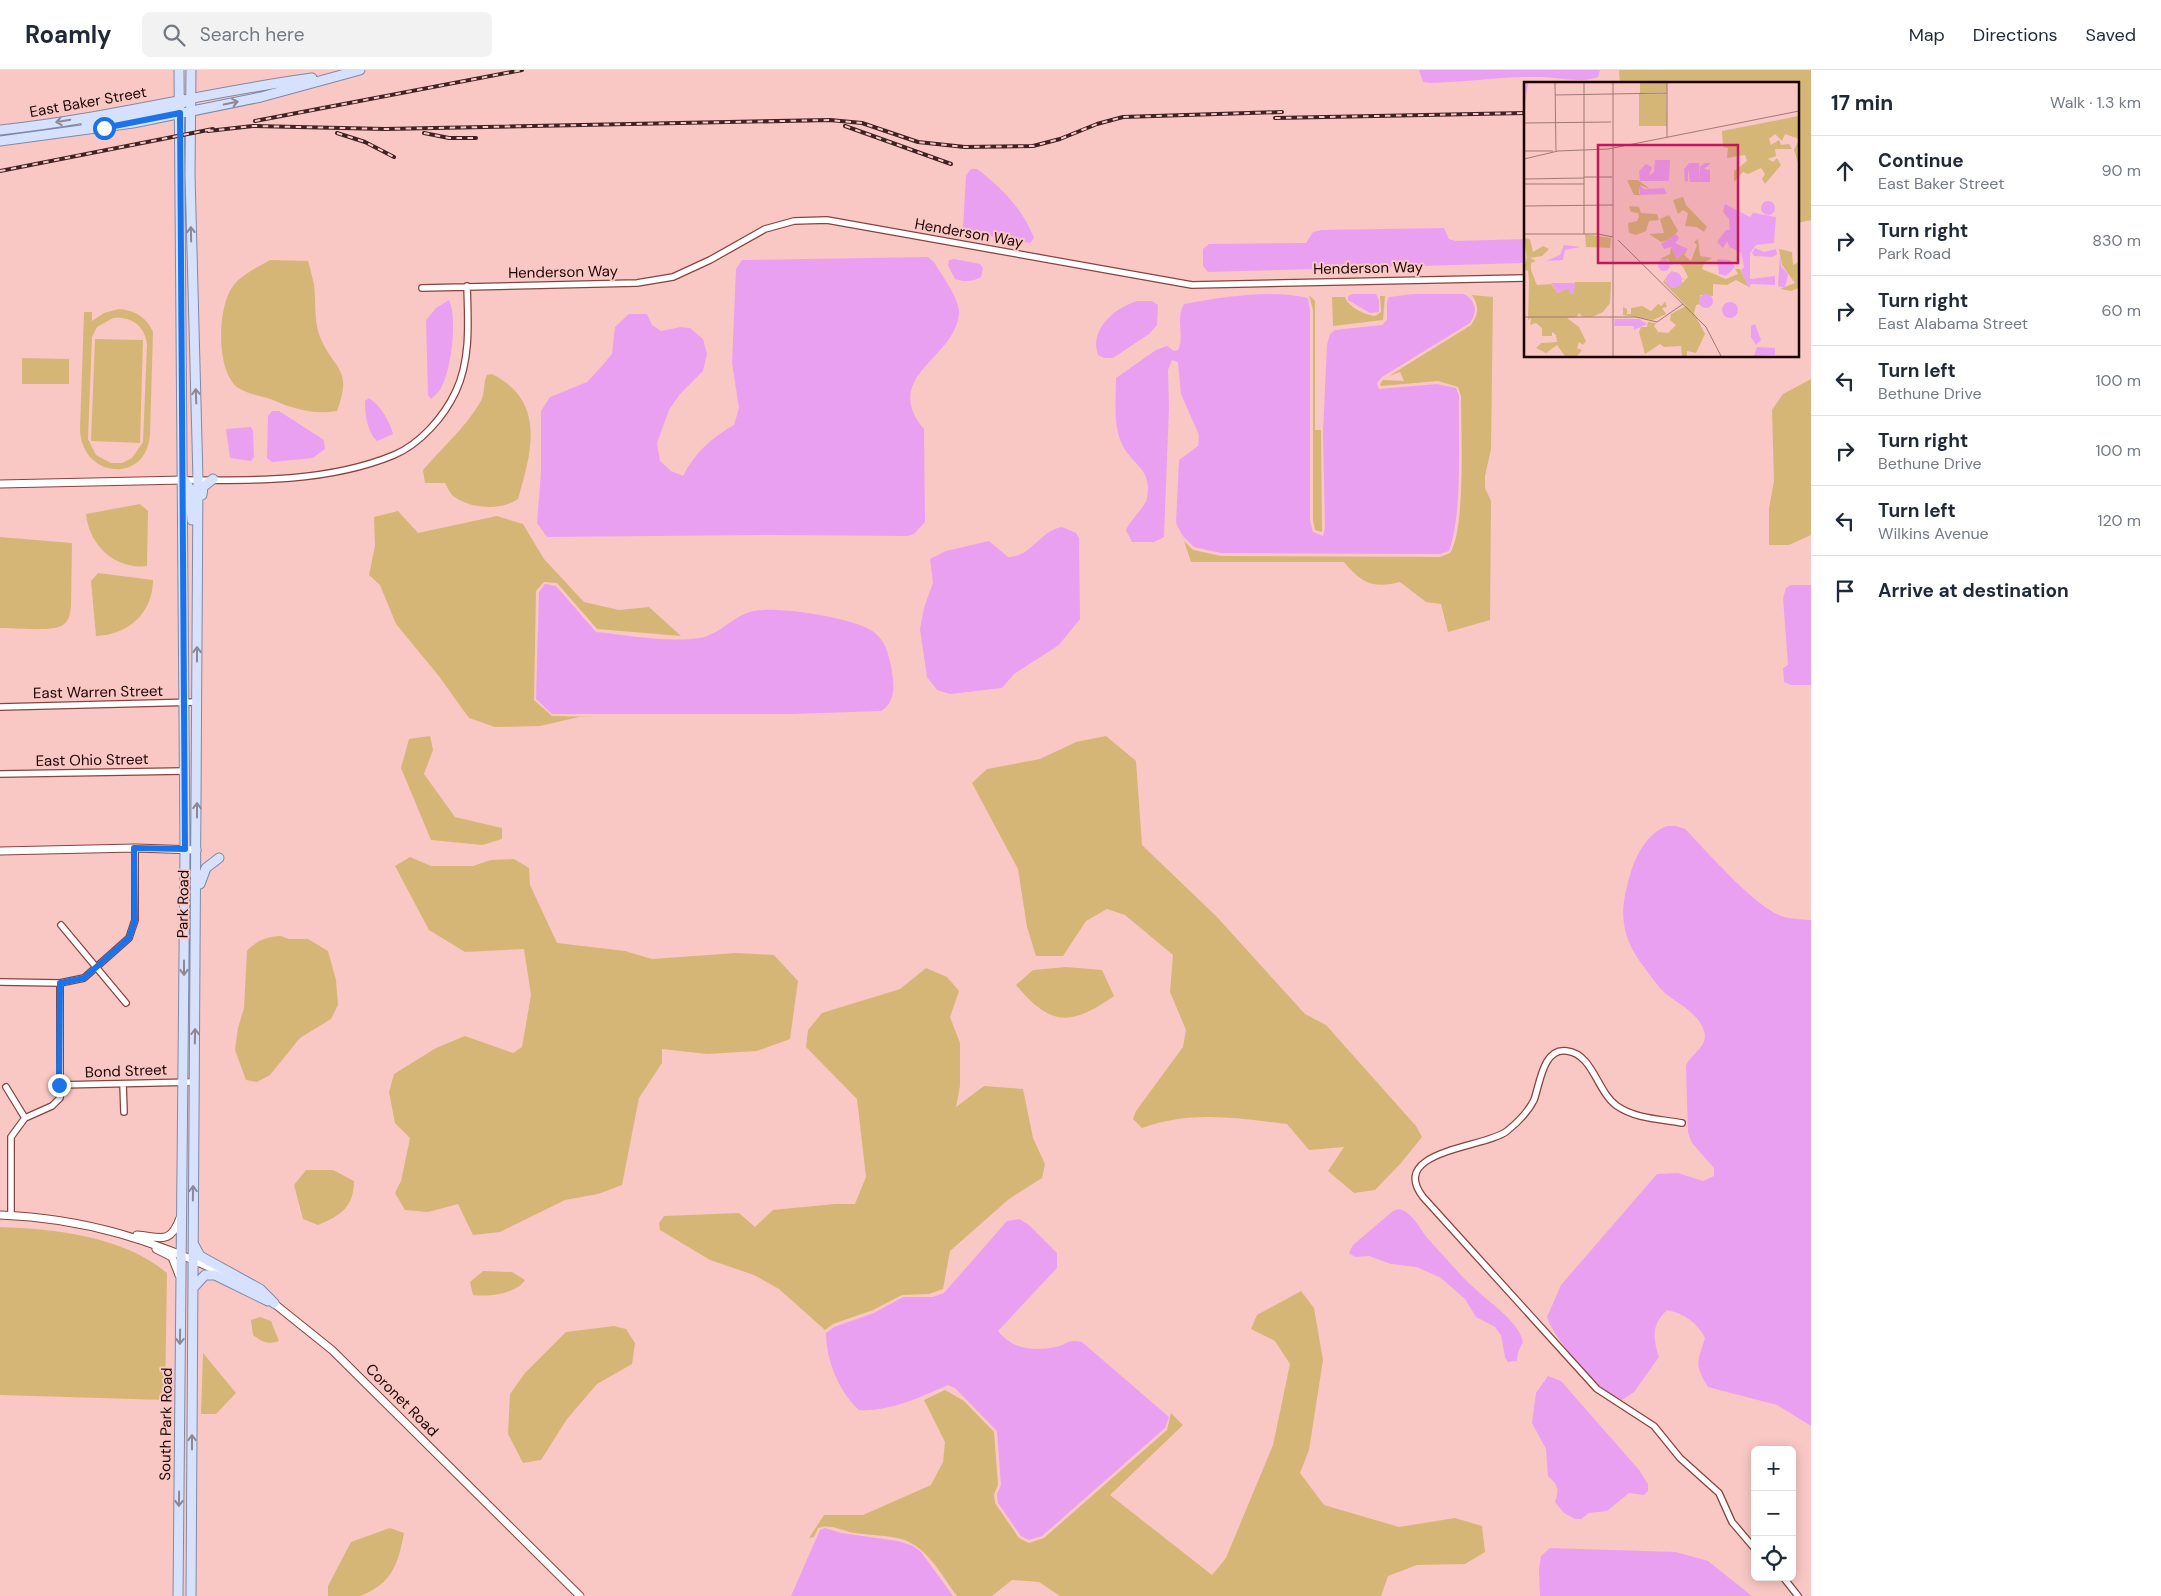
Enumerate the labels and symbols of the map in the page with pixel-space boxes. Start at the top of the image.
street label: East Baker Street [28,82,148,122]
inset map [1524,82,1798,358]
one-way arrow [222,98,238,107]
one-way arrow [56,117,72,127]
route start [93,117,116,140]
street label: Henderson Way [913,214,1026,253]
one-way arrow [186,226,196,242]
street label: Henderson Way [1313,257,1424,279]
street label: Henderson Way [508,261,619,283]
one-way arrow [191,388,200,404]
one-way arrow [192,646,202,662]
street label: East Warren Street [33,681,163,703]
street label: East Ohio Street [35,749,149,771]
one-way arrow [192,802,202,818]
street label: Park Road [172,870,194,938]
one-way arrow [179,959,189,975]
one-way arrow [190,1028,200,1044]
street label: Bond Street [84,1060,168,1082]
route end [48,1074,71,1097]
one-way arrow [188,1186,198,1202]
one-way arrow [175,1328,185,1344]
street label: Coronet Road [361,1359,443,1441]
street label: South Park Road [155,1367,177,1481]
one-way arrow [187,1435,197,1451]
one-way arrow [174,1490,184,1507]

